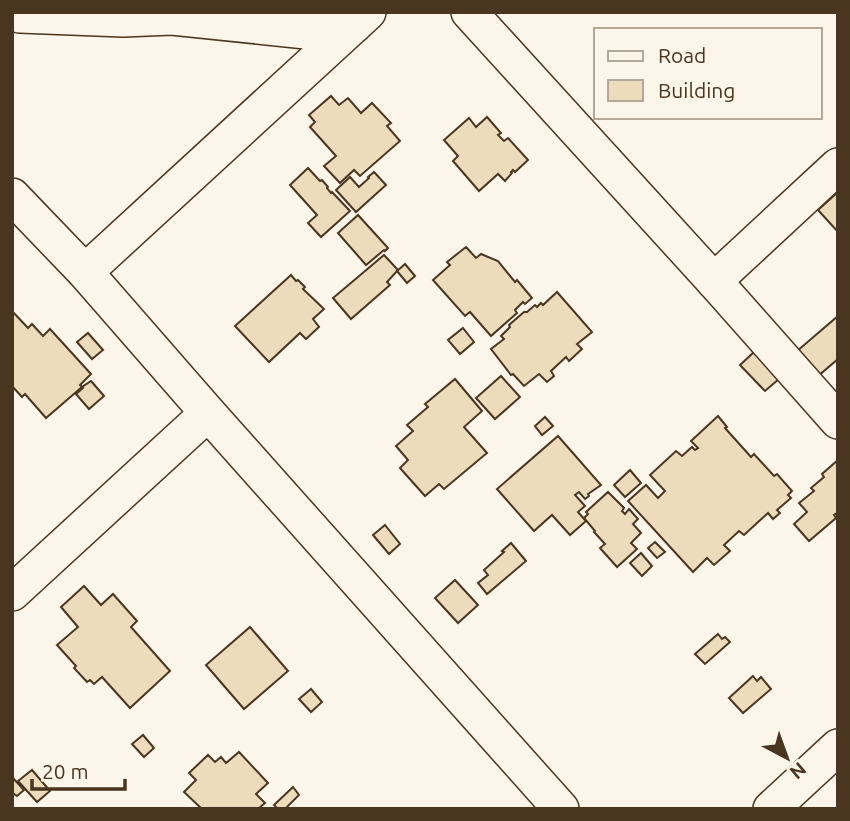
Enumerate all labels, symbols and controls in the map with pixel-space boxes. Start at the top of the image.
legend [594,28,822,119]
text: Road [658,43,706,67]
text: Building [658,78,735,102]
north arrow [752,723,822,793]
scale bar [32,748,124,792]
text: N [786,758,811,784]
text: 20 m [42,759,89,783]

